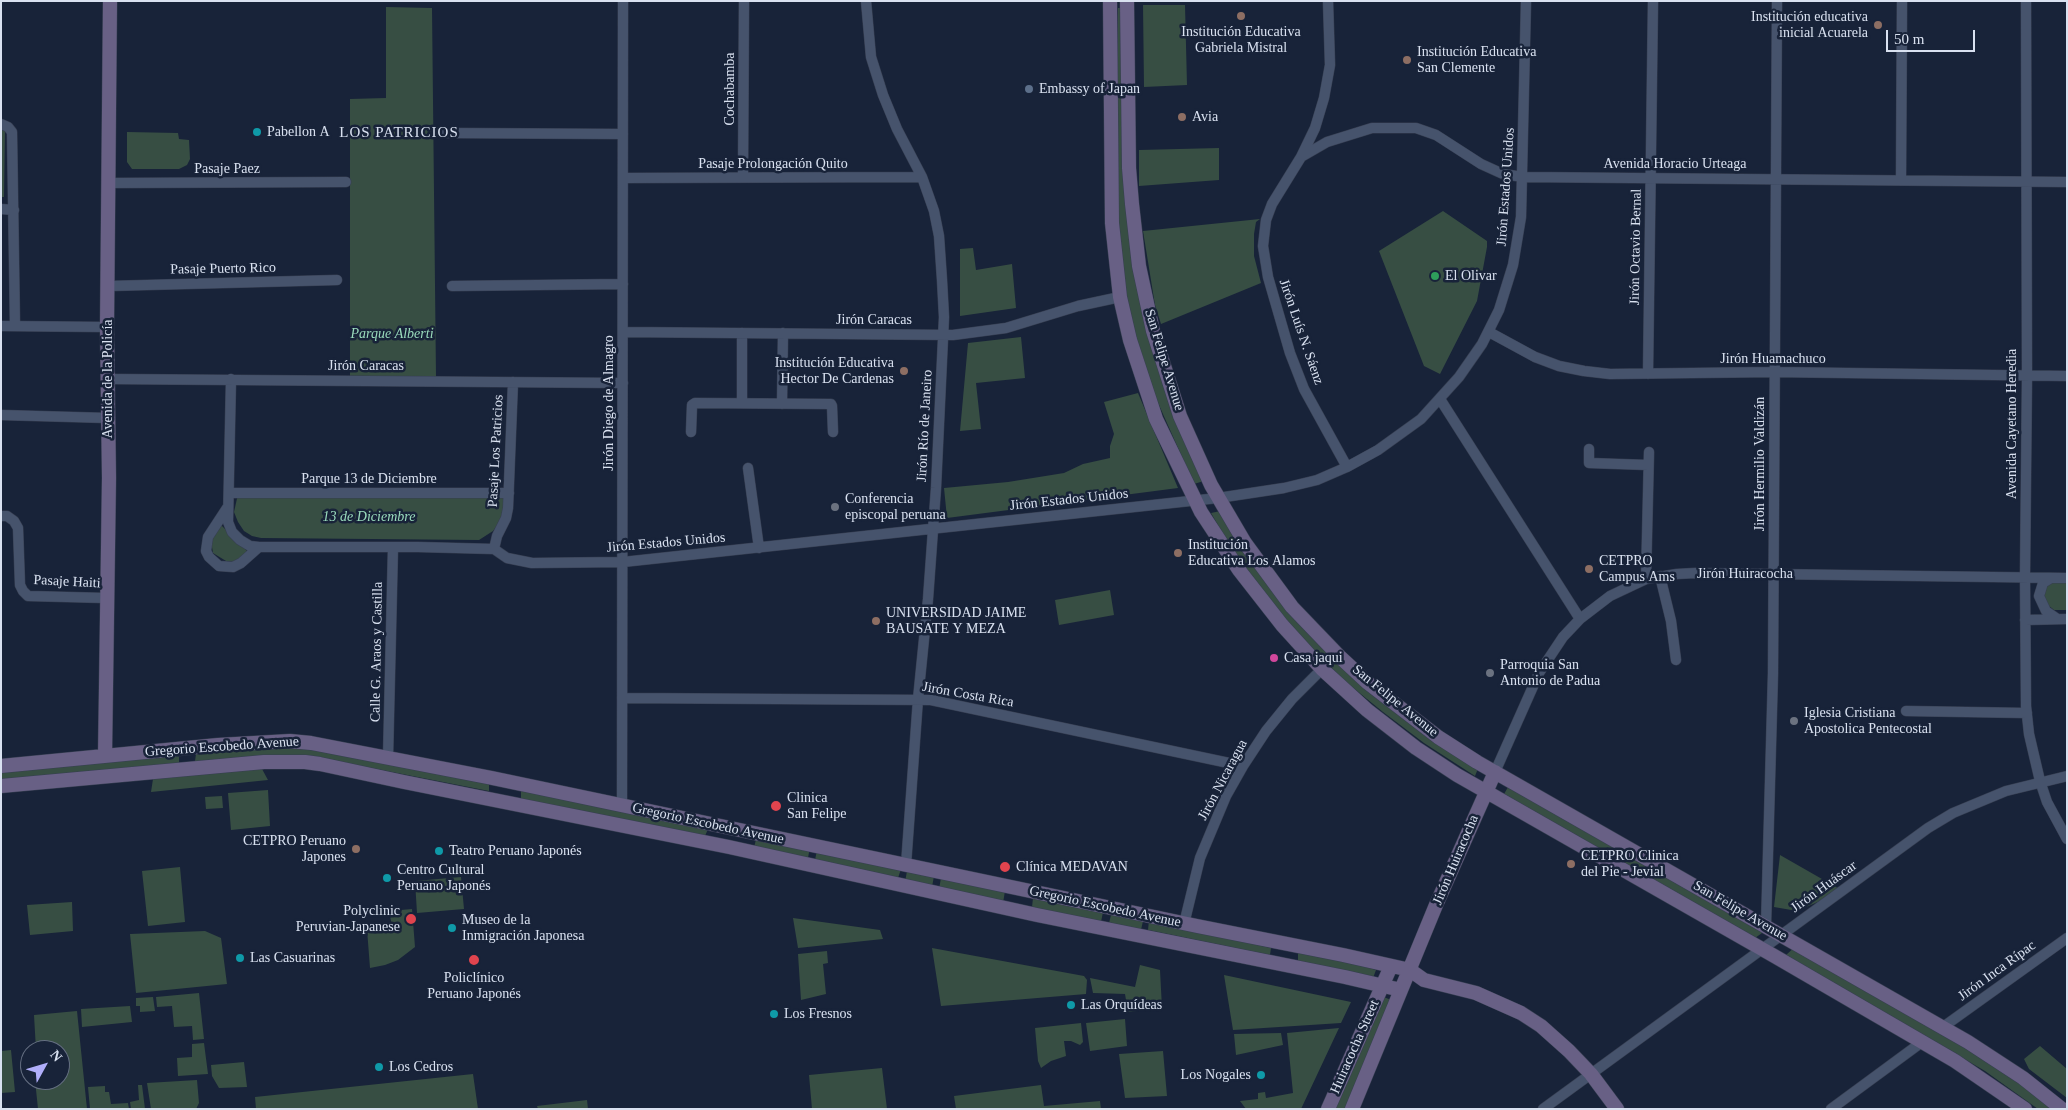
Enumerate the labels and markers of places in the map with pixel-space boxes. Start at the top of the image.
place label: Institución educativa inicial Acuarela [1751,9,1868,41]
marker: Institución Educativa Gabriela Mistral [1235,10,1247,22]
marker: Institución educativa inicial Acuarela [1872,19,1884,31]
place label: Institución Educativa Gabriela Mistral [1181,24,1301,56]
place label: Institución Educativa San Clemente [1417,44,1536,76]
marker: Institución Educativa San Clemente [1401,54,1413,66]
place label: Embassy of Japan [1039,81,1140,97]
marker: Embassy of Japan [1023,83,1035,95]
place label: Avia [1192,109,1218,125]
marker: Avia [1176,111,1188,123]
place label: Pabellon A [267,124,330,140]
marker: Pabellon A [251,126,263,138]
place label: El Olivar [1445,268,1497,284]
marker: El Olivar [1429,270,1441,282]
place label: Institución Educativa Hector De Cardenas [775,355,894,388]
marker: Institución Educativa Hector De Cardenas [898,365,910,377]
place label: Conferencia episcopal peruana [845,491,946,524]
marker: Conferencia episcopal peruana [829,501,841,513]
place label: Institución Educativa Los Alamos [1188,537,1316,570]
marker: Institución Educativa Los Alamos [1172,547,1184,559]
place label: CETPRO Campus Ams [1599,553,1675,586]
marker: CETPRO Campus Ams [1583,563,1595,575]
place label: UNIVERSIDAD JAIME BAUSATE Y MEZA [886,605,1026,638]
marker: UNIVERSIDAD JAIME BAUSATE Y MEZA [870,615,882,627]
place label: Casa jaqui [1284,650,1343,666]
marker: Casa jaqui [1268,652,1280,664]
place label: Parroquia San Antonio de Padua [1500,657,1600,690]
marker: Parroquia San Antonio de Padua [1484,667,1496,679]
place label: Iglesia Cristiana Apostolica Pentecostal [1804,705,1932,738]
marker: Iglesia Cristiana Apostolica Pentecostal [1788,715,1800,727]
place label: Clinica San Felipe [787,790,846,822]
marker: Clinica San Felipe [769,799,783,813]
place label: CETPRO Peruano Japones [243,833,346,866]
marker: CETPRO Peruano Japones [350,843,362,855]
place label: Teatro Peruano Japonés [449,843,582,859]
marker: Teatro Peruano Japonés [433,845,445,857]
place label: CETPRO Clinica del Pie - Jevial [1581,848,1679,880]
marker: CETPRO Clinica del Pie - Jevial [1565,858,1577,870]
place label: Clínica MEDAVAN [1016,859,1128,875]
marker: Clínica MEDAVAN [998,860,1012,874]
place label: Centro Cultural Peruano Japonés [397,862,491,894]
marker: Centro Cultural Peruano Japonés [381,872,393,884]
place label: Polyclinic Peruvian-Japanese [296,903,400,936]
marker: Polyclinic Peruvian-Japanese [404,912,418,926]
place label: Museo de la Inmigración Japonesa [462,912,584,944]
marker: Museo de la Inmigración Japonesa [446,922,458,934]
place label: Las Casuarinas [250,950,335,966]
marker: Las Casuarinas [234,952,246,964]
marker: Policlínico Peruano Japonés [467,953,481,967]
place label: Policlínico Peruano Japonés [427,970,521,1002]
place label: Las Orquídeas [1081,997,1162,1013]
marker: Las Orquídeas [1065,999,1077,1011]
place label: Los Fresnos [784,1006,852,1022]
marker: Los Fresnos [768,1008,780,1020]
place label: Los Cedros [389,1059,453,1075]
marker: Los Cedros [373,1061,385,1073]
place label: Los Nogales [1181,1067,1251,1083]
marker: Los Nogales [1255,1069,1267,1081]

